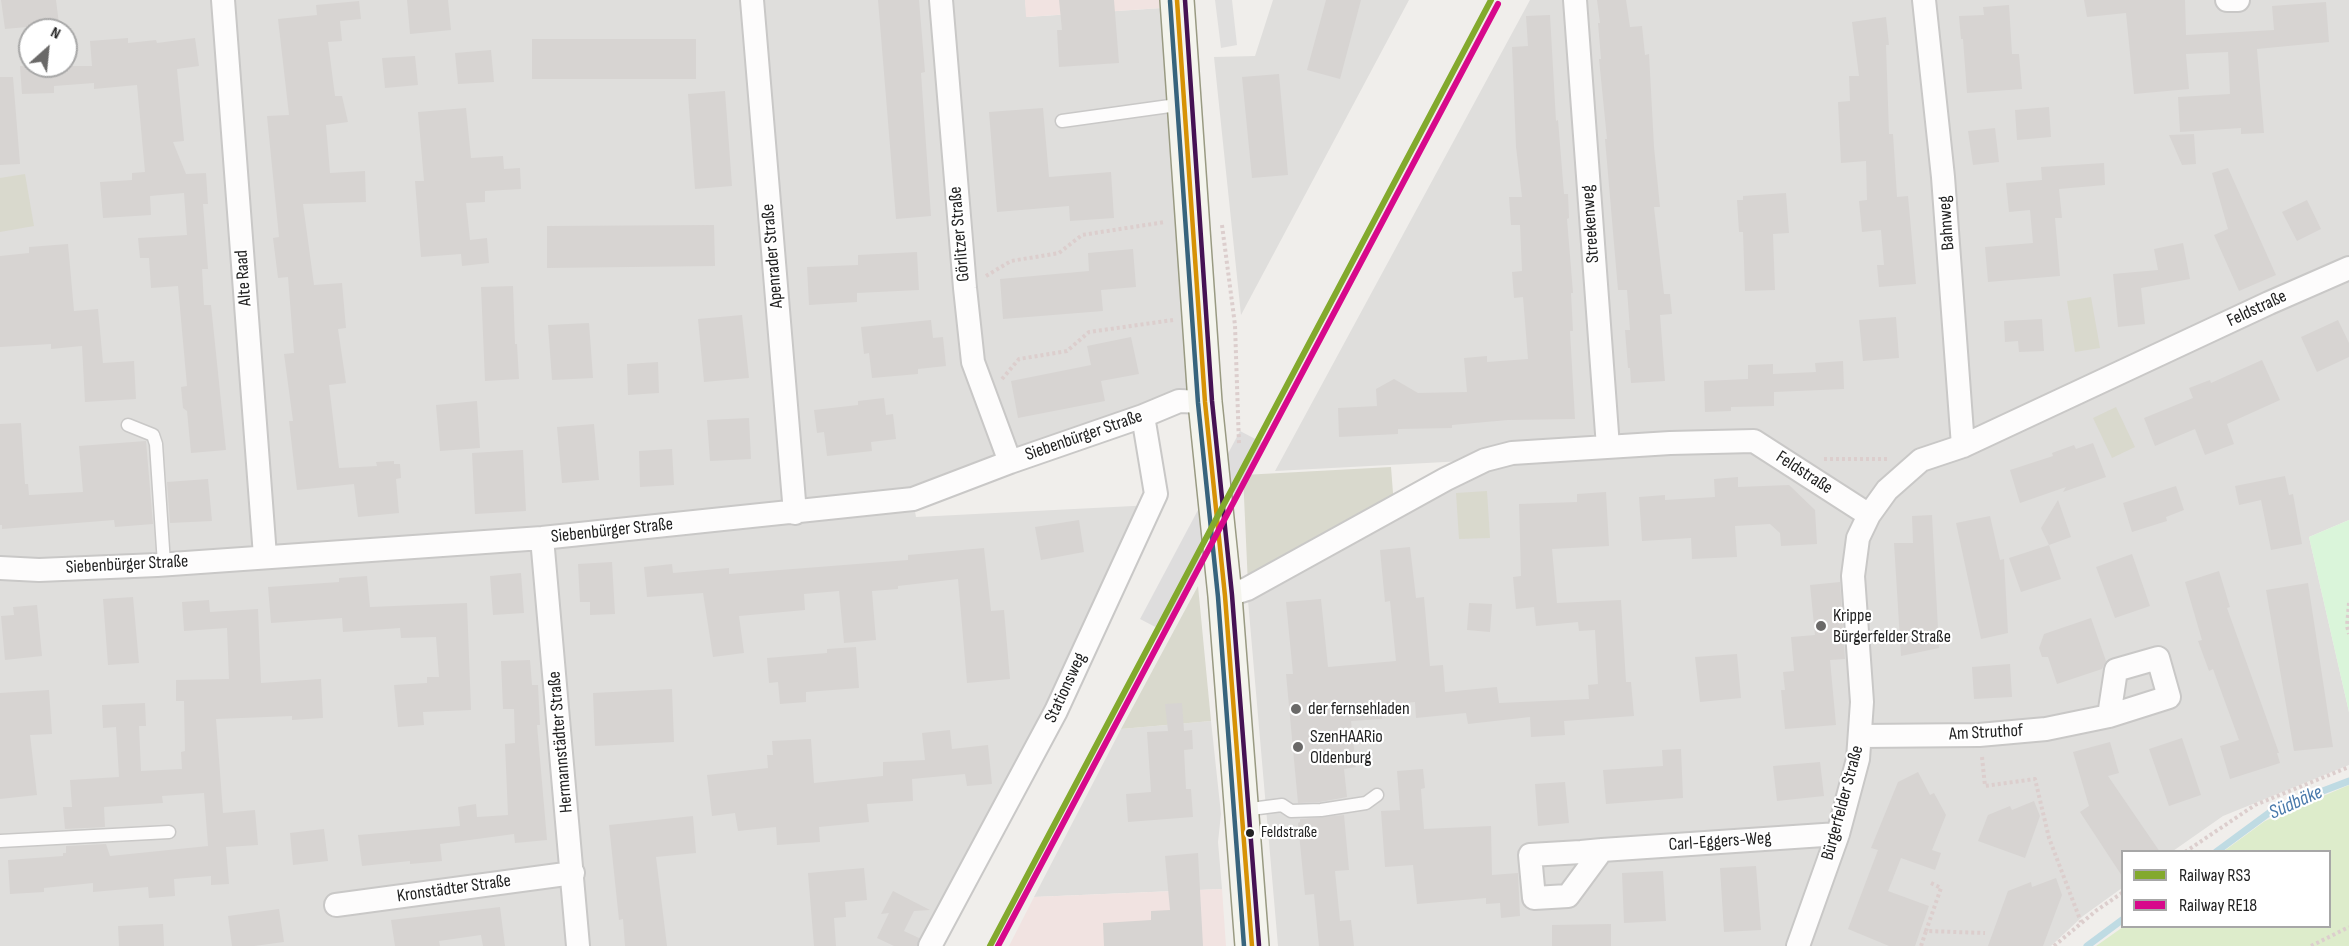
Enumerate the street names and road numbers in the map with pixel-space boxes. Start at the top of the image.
street label: Streekenweg [1577,184,1605,264]
street label: Görlitzer Straße [945,185,975,283]
street label: Bahnweg [1934,195,1960,251]
street label: Apenrader Straße [758,203,788,309]
street label: Alte Raad [231,249,257,307]
street label: Feldstraße [2224,286,2290,332]
street label: Siebenbürger Straße [1023,406,1145,466]
street label: Feldstraße [1772,447,1836,499]
street label: Siebenbürger Straße [550,514,674,548]
street label: Siebenbürger Straße [65,551,189,579]
street label: Stationsweg [1040,649,1092,727]
street label: Hermannstädter Straße [544,670,578,814]
street label: Am Struthof [1948,720,2024,746]
street label: Bürgerfelder Straße [1817,743,1869,863]
street label: Carl-Eggers-Weg [1668,828,1772,856]
street label: Kronstädter Straße [396,870,512,908]

